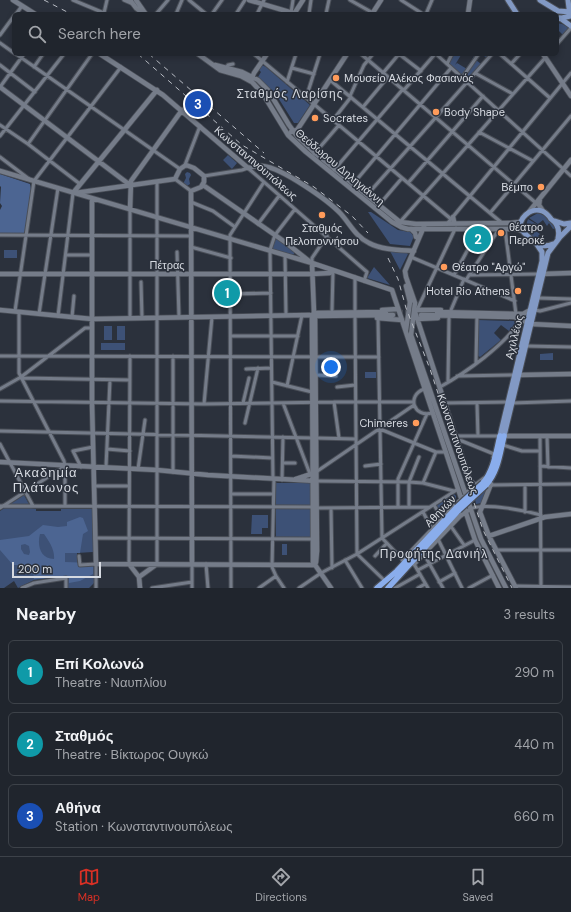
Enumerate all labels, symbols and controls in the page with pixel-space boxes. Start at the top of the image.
search box [12,12,559,56]
icon: search [26,23,48,45]
text: Search here [58,24,141,44]
place label: Μουσείο Αλέκος Φασιανός [344,71,474,85]
marker: Μουσείο Αλέκος Φασιανός [331,73,341,83]
district label: Σταθμός Λαρίσης [237,86,343,102]
pin: 3 [185,89,211,119]
place label: Body Shape [444,105,505,119]
marker: Body Shape [431,107,441,117]
place label: Socrates [323,111,368,125]
marker: Socrates [310,113,320,123]
street label: Κωνσταντινουπόλεως [211,123,301,203]
street label: Θεόδωρου Δηληγιάννη [293,126,387,208]
place label: Βέμπο [501,180,533,194]
marker: Βέμπο [536,182,546,192]
marker: Σταθμός Πελοποννήσου [317,210,327,220]
place label: θέατρο Περοκέ [509,220,545,247]
place label: Σταθμός Πελοποννήσου [285,221,359,248]
pin: 2 [465,224,491,254]
marker: θέατρο Περοκέ [496,228,506,238]
street label: Πέτρας [149,258,185,272]
place label: Θέατρο "Αργώ" [452,260,526,274]
marker: Θέατρο "Αργώ" [439,262,449,272]
pin: 1 [214,278,240,308]
place label: Hotel Rio Athens [426,284,510,298]
marker: Hotel Rio Athens [513,286,523,296]
street label: Αχιλλέως [502,313,526,361]
your location [321,357,341,377]
street label: Κωνσταντινουπόλεως [434,392,482,496]
place label: Chimeres [359,416,408,430]
marker: Chimeres [411,418,421,428]
district label: Ακαδημία Πλάτωνος [13,464,79,496]
street label: Αθηνών [421,492,459,530]
district label: Προφήτης Δανιήλ [380,546,488,562]
scale bar [12,560,101,579]
text: 200 m [18,562,52,576]
text: Nearby [16,603,76,625]
text: 3 results [503,606,555,623]
text: Επί Κολωνώ [55,654,144,674]
text: 1 [28,664,32,681]
text: 290 m [515,664,554,681]
text: Theatre · Ναυπλίου [55,674,167,691]
text: Σταθμός [55,726,114,746]
text: 2 [26,736,34,753]
text: 440 m [514,736,554,753]
text: Theatre · Βίκτωρος Ουγκώ [55,746,208,763]
text: Αθήνα [55,798,101,818]
text: 3 [26,808,34,825]
text: 660 m [514,808,554,825]
text: Station · Κωνσταντινουπόλεως [55,818,233,835]
tab: Map [78,866,100,904]
tab: Directions [255,866,307,904]
tab: Saved [462,866,493,904]

